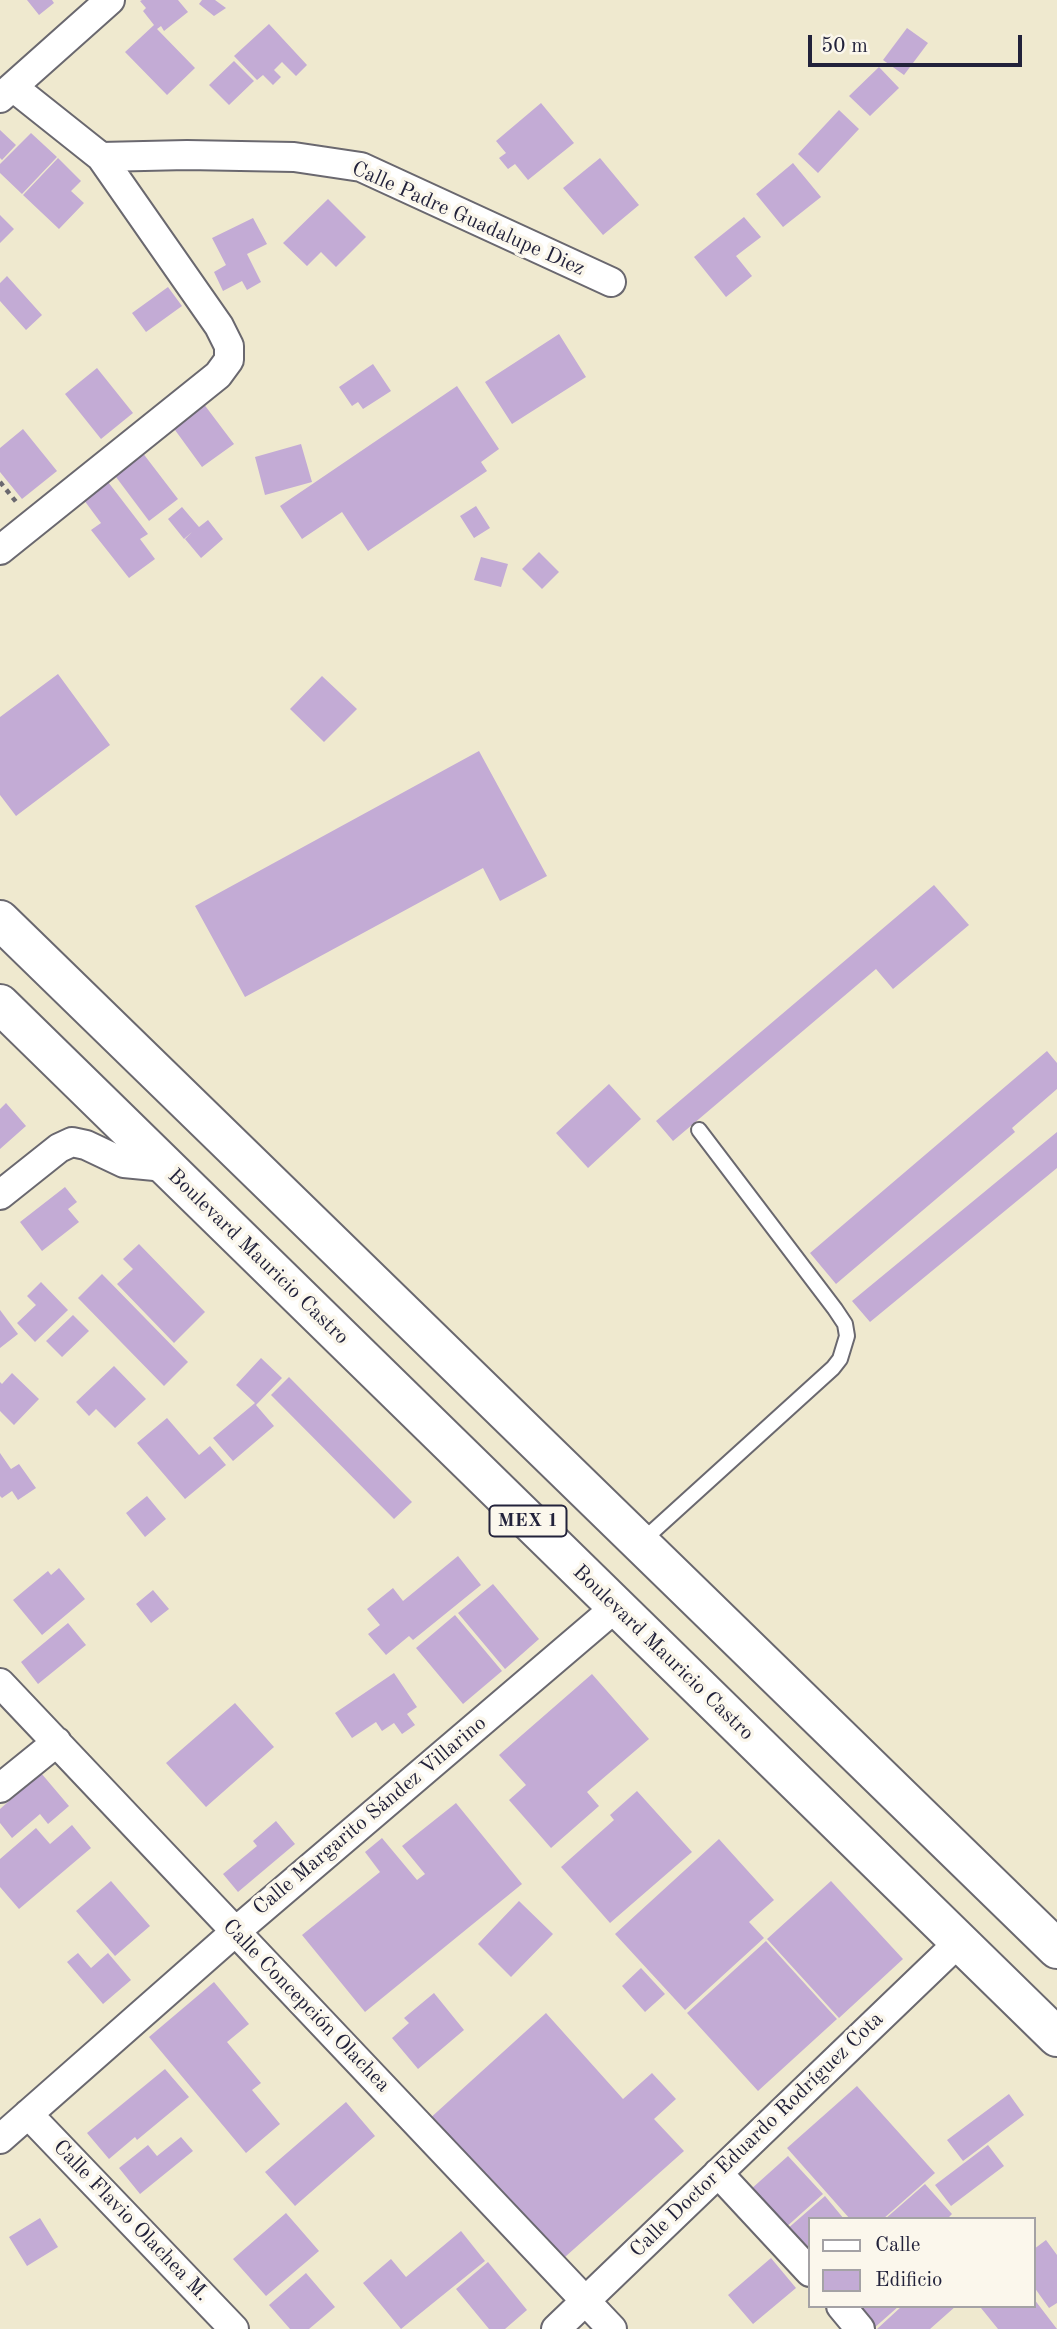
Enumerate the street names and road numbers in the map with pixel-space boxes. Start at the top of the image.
street label: Calle Padre Guadalupe Diez [348,156,588,282]
street label: Boulevard Mauricio Castro [162,1164,354,1350]
road number: MEX 1 [490,1506,566,1536]
street label: Boulevard Mauricio Castro [567,1560,759,1746]
street label: Calle Margarito Sández Villarino [248,1711,492,1921]
street label: Calle Concepción Olachea [217,1914,395,2098]
street label: Calle Doctor Eduardo Rodríguez Cota [625,2007,889,2263]
street label: Calle Flavio Olachea M. [47,2135,215,2307]

